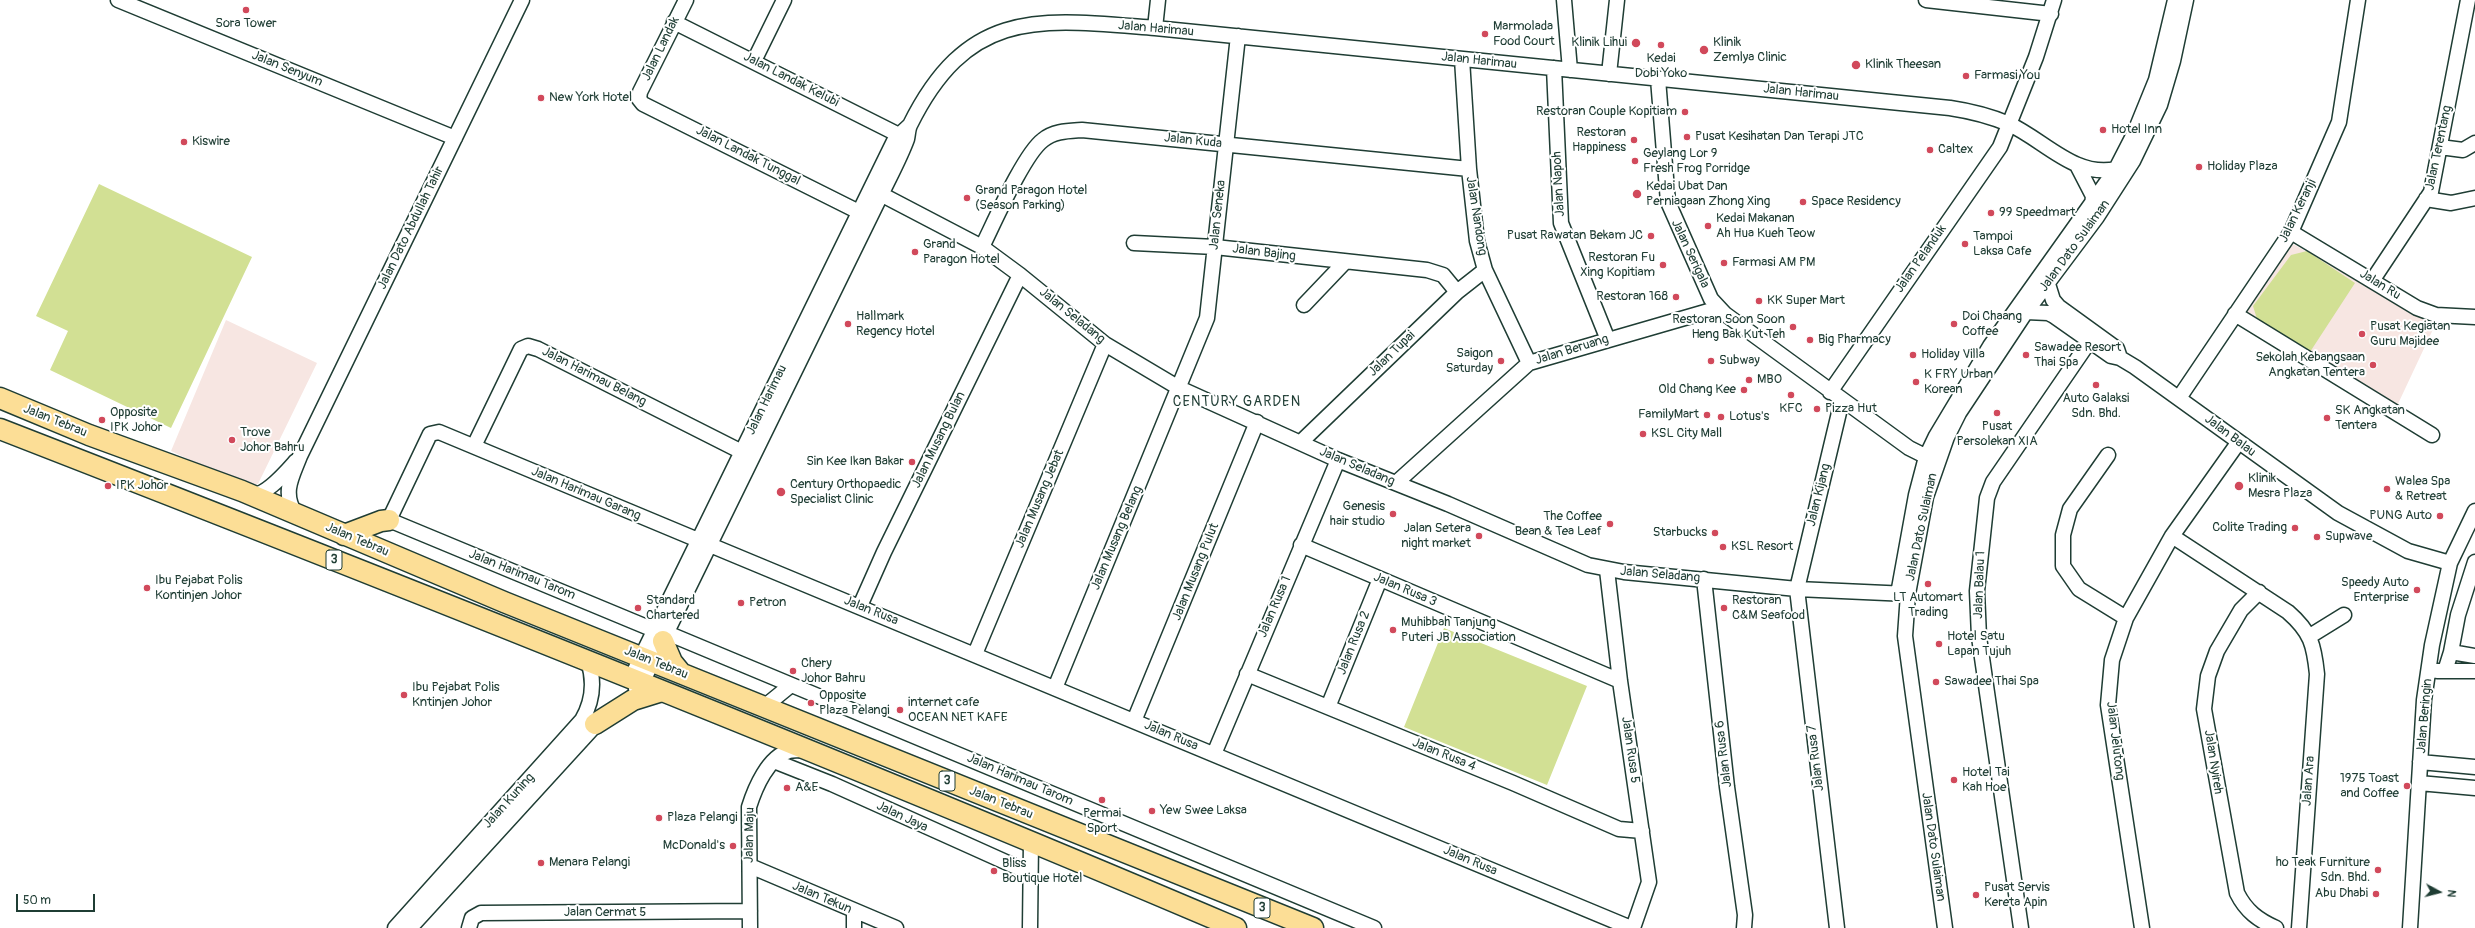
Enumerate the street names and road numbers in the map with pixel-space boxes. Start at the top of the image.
street label: Jalan Landak [639,14,683,84]
street label: Jalan Harimau [1117,18,1195,40]
street label: Jalan Senyum [249,48,325,90]
street label: Jalan Landak Kelubi [741,49,841,111]
street label: Jalan Harimau [1440,49,1518,73]
street label: Jalan Harimau [1762,81,1840,105]
street label: Jalan Terentang [2422,104,2456,192]
street label: Jalan Landak Tunggal [693,123,803,189]
street label: Jalan Kuda [1163,130,1223,152]
street label: Jalan Napoh [1550,151,1568,217]
street label: Jalan Dato Abdullah Tahir [374,164,448,292]
street label: Jalan Nandong [1462,175,1490,257]
street label: Jalan Keranji [2276,177,2320,245]
street label: Jalan Seneka [1207,179,1229,251]
street label: Jalan Dato Sulaiman [2036,197,2114,295]
street label: Jalan Serigala [1667,217,1713,291]
street label: Jalan Pelanduk [1892,222,1950,296]
street label: Jalan Bajing [1231,241,1297,265]
street label: Jalan Ru [2357,266,2403,304]
street label: Jalan Seladang [1036,285,1108,347]
street label: Jalan Tupai [1365,328,1419,380]
street label: Jalan Beruang [1534,331,1610,369]
street label: Jalan Harimau Belang [539,344,649,410]
street label: Jalan Harimau [743,362,791,438]
street label: Jalan Musang Bulan [909,389,969,491]
street label: Jalan Tebrau [21,401,89,441]
street label: Jalan Balau [2201,412,2259,460]
street label: Jalan Seladang [1317,444,1397,490]
street label: Jalan Musang Jebat [1012,448,1068,550]
street label: Jalan Kijang [1804,462,1834,528]
street label: Jalan Harimau Garang [529,464,643,524]
street label: Jalan Dato Sulaiman [1903,472,1941,582]
street label: Jalan Musang Belang [1088,484,1146,592]
street label: Jalan Tebrau [323,520,391,560]
street label: Jalan Musang Pulut [1169,521,1223,623]
street label: Jalan Harimau Tarom [466,546,578,604]
road number: 3 [326,550,342,570]
street label: Jalan Balau 1 [1971,551,1989,619]
street label: Jalan Seladang [1619,564,1701,586]
street label: Jalan Rusa 3 [1371,570,1439,610]
street label: Jalan Rusa 1 [1255,574,1295,640]
street label: Jalan Rusa [842,593,900,629]
street label: Jalan Rusa 2 [1334,609,1374,677]
street label: Jalan Tebrau [622,643,690,683]
street label: Jalan Beringin [2414,678,2436,754]
street label: Jalan Jelutong [2102,701,2128,781]
street label: Jalan Rusa 5 [1618,716,1642,784]
street label: Jalan Rusa [1142,718,1200,754]
street label: Jalan Rusa 6 [1712,720,1736,788]
street label: Jalan Rusa 7 [1804,724,1828,792]
street label: Jalan Nyireh [2200,729,2226,795]
street label: Jalan Rusa 4 [1410,735,1478,775]
street label: Jalan Harimau Tarom [965,751,1075,809]
street label: Jalan Ara [2299,755,2319,807]
street label: Jalan Kuning [480,770,538,832]
road number: 3 [939,771,955,791]
street label: Jalan Tebrau [967,783,1035,823]
street label: Jalan Dato Sulaiman [1918,792,1948,902]
street label: Jalan Jaya [874,798,930,836]
street label: Jalan Maju [742,807,758,863]
street label: Jalan Rusa [1441,843,1499,879]
street label: Jalan Tekun [790,878,854,918]
road number: 3 [1254,898,1270,918]
street label: Jalan Cermat 5 [564,905,646,921]

